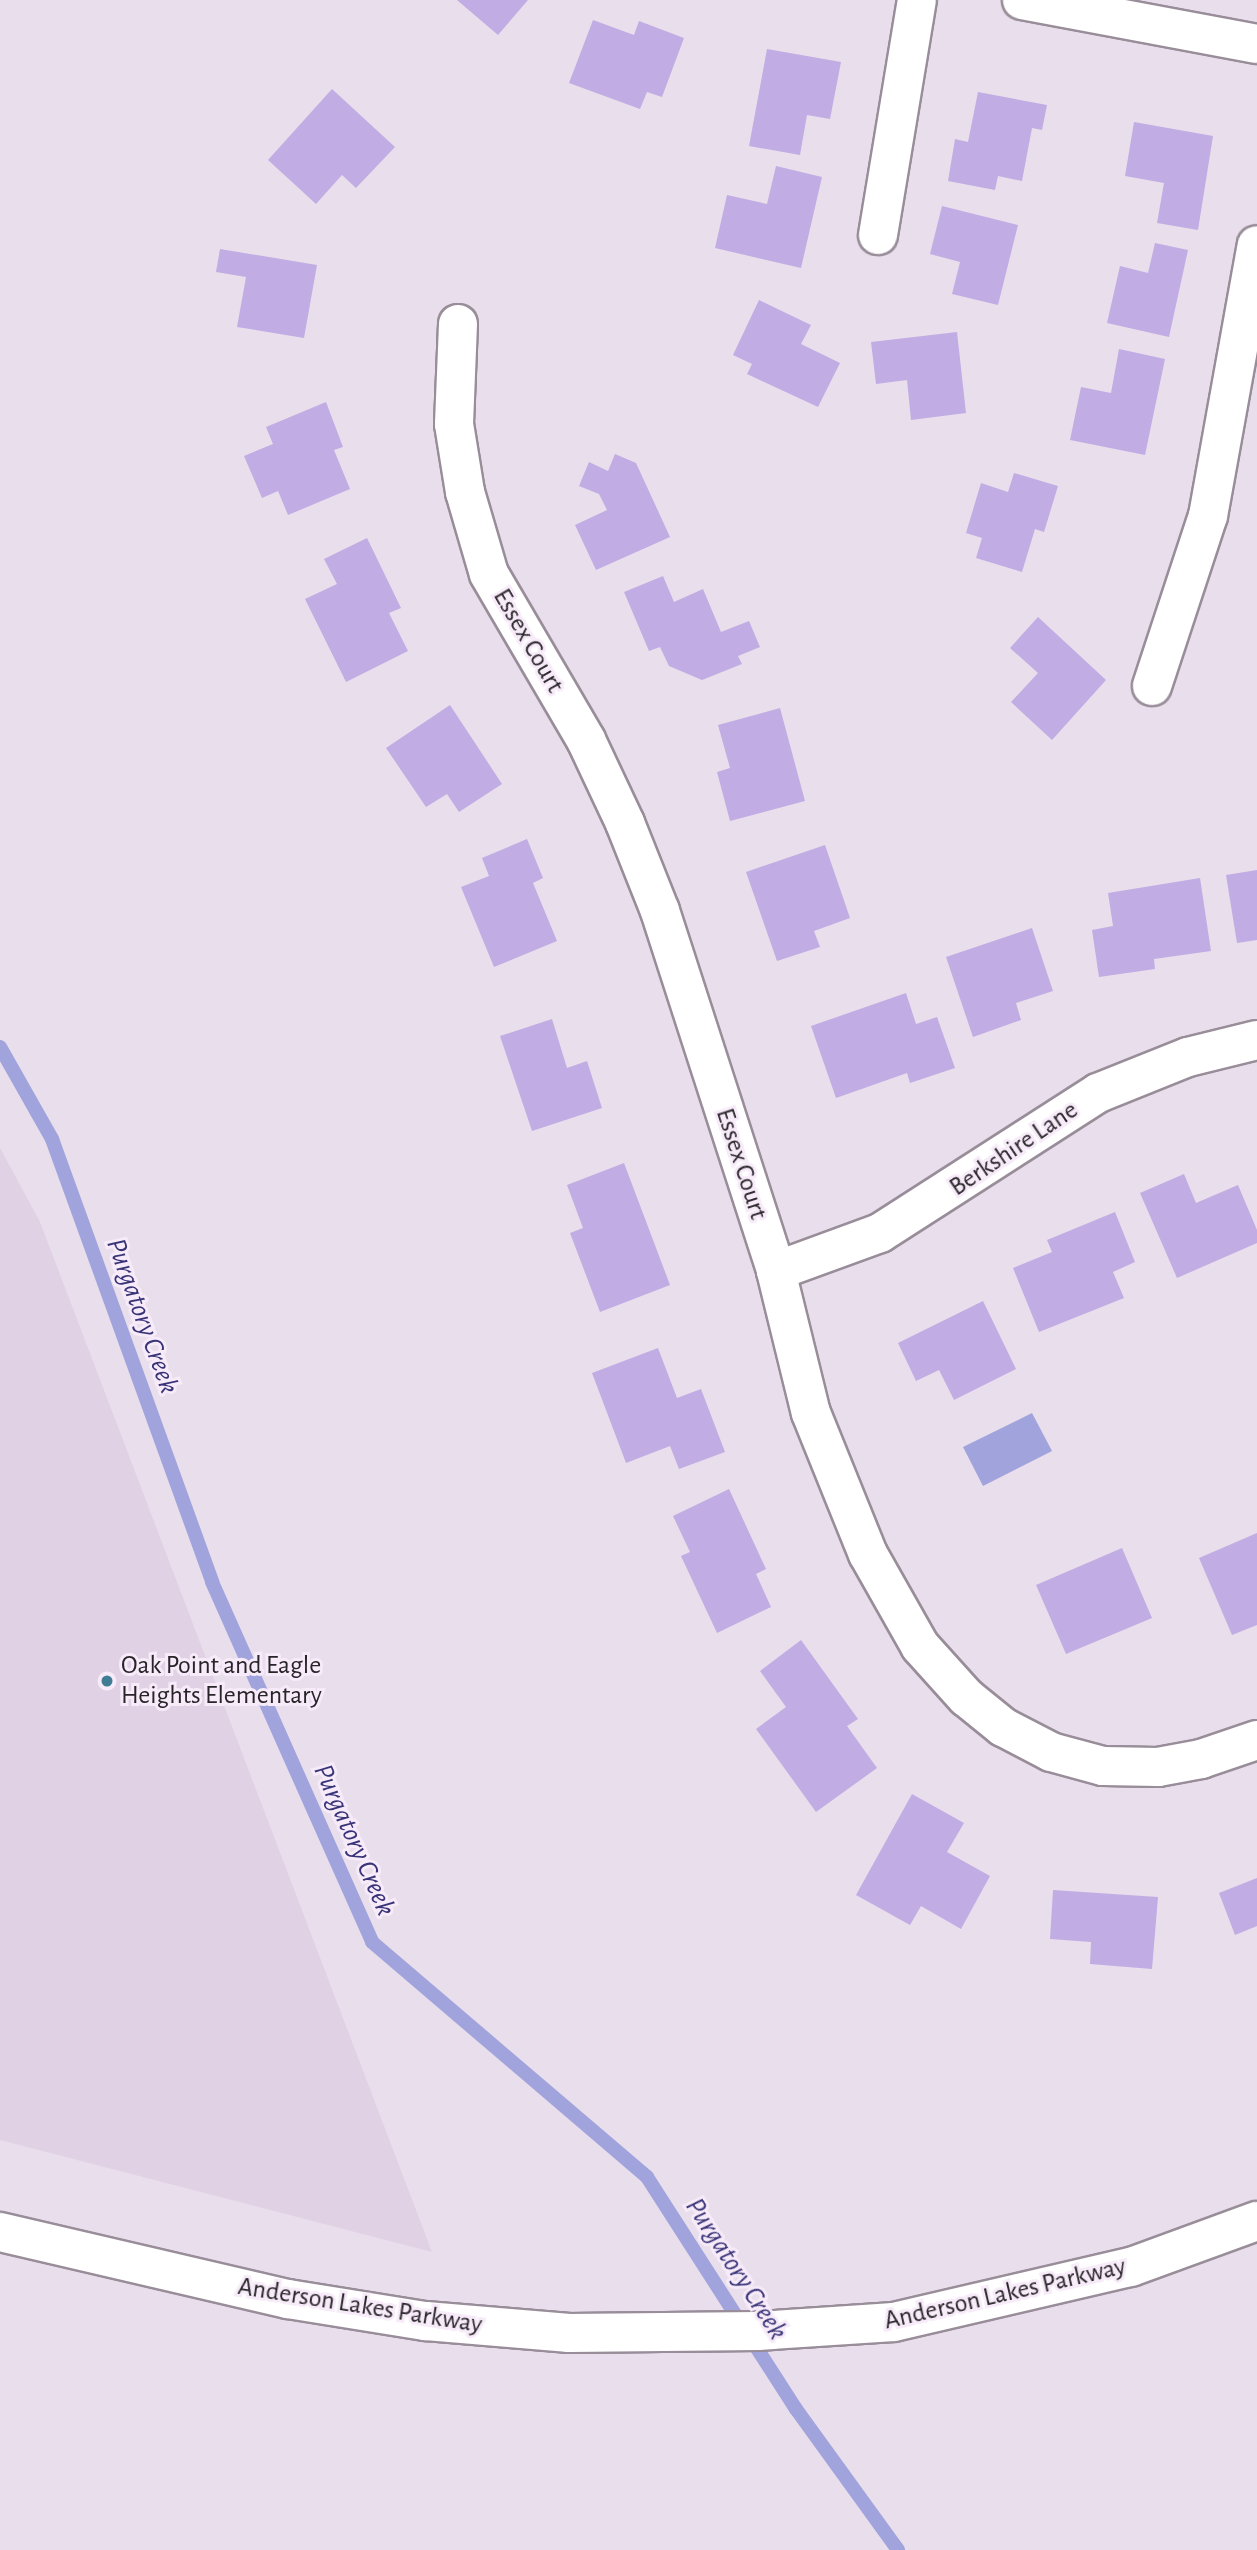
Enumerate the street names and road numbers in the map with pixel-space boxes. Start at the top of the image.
street label: Essex Court [486,583,570,699]
street label: Berkshire Lane [944,1095,1084,1203]
street label: Essex Court [708,1105,774,1223]
street label: Anderson Lakes Parkway [881,2251,1129,2337]
street label: Anderson Lakes Parkway [236,2271,484,2341]

